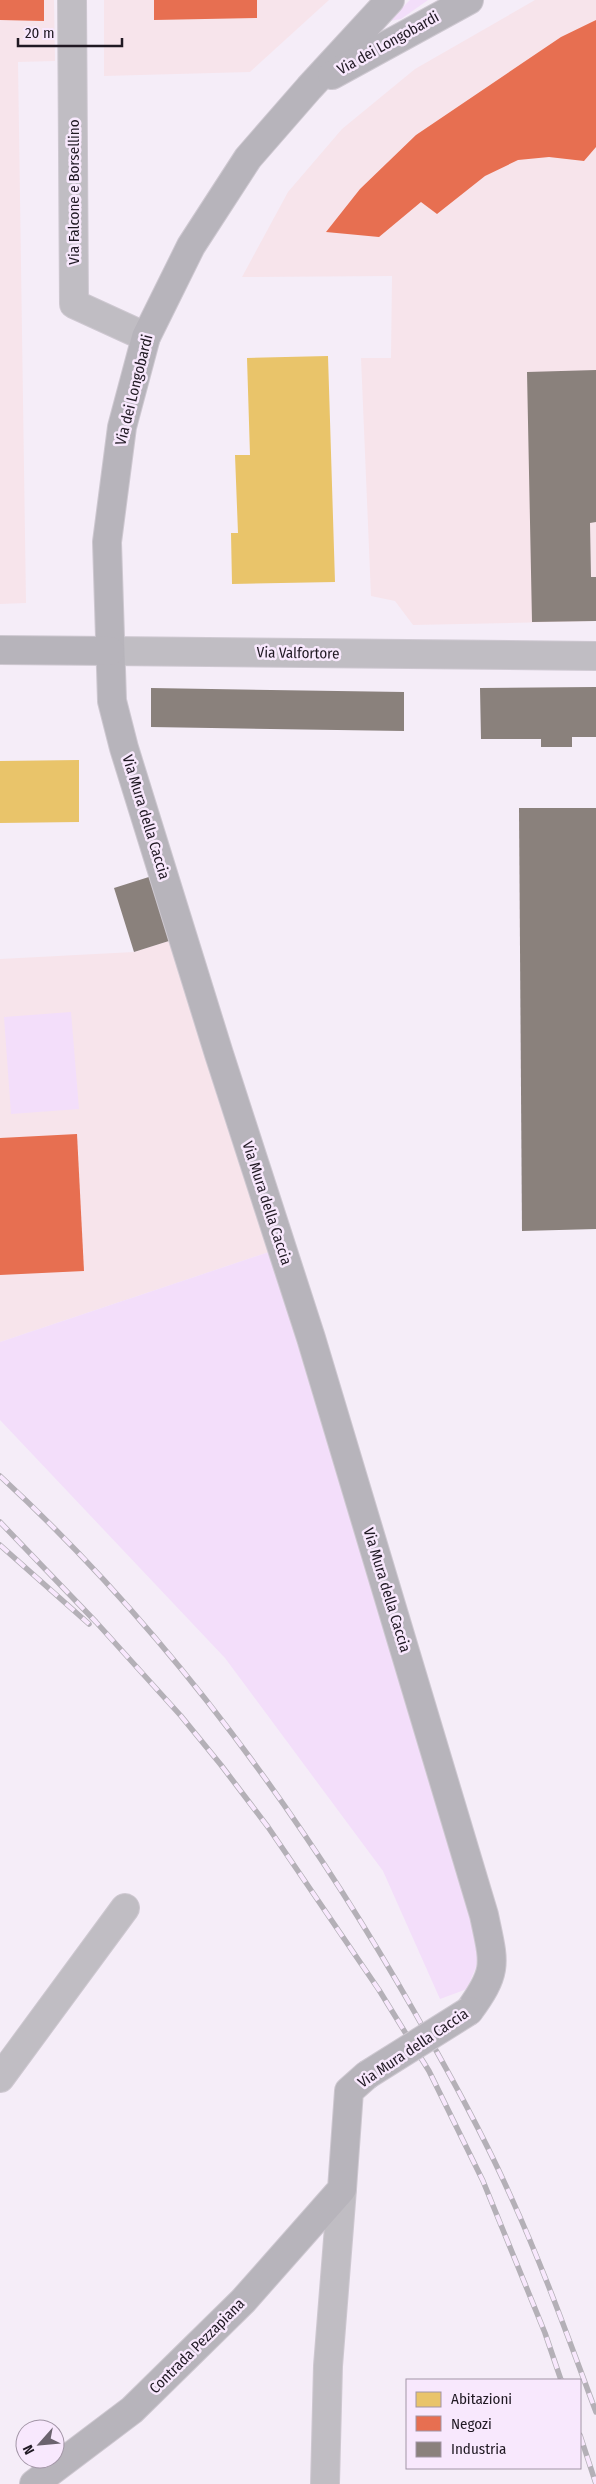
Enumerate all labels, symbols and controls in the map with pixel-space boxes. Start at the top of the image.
street label: Via dei Longobardi [334,8,442,78]
scale bar [18,15,121,47]
text: 20 m [25,24,55,42]
street label: Via Falcone e Borsellino [65,119,83,265]
street label: Via dei Longobardi [112,333,156,447]
street label: Via Valfortore [256,643,340,663]
street label: Via Mura della Caccia [119,753,173,881]
street label: Via Mura della Caccia [238,1139,296,1267]
street label: Via Mura della Caccia [360,1526,414,1654]
street label: Via Mura della Caccia [354,2004,472,2092]
street label: Contrada Pezzapiana [146,2295,248,2397]
legend [406,2379,581,2469]
text: Abitazioni [451,2390,512,2408]
text: Negozi [451,2415,492,2433]
north arrow [15,2419,65,2469]
text: Industria [451,2440,506,2458]
text: N [19,2442,38,2457]

